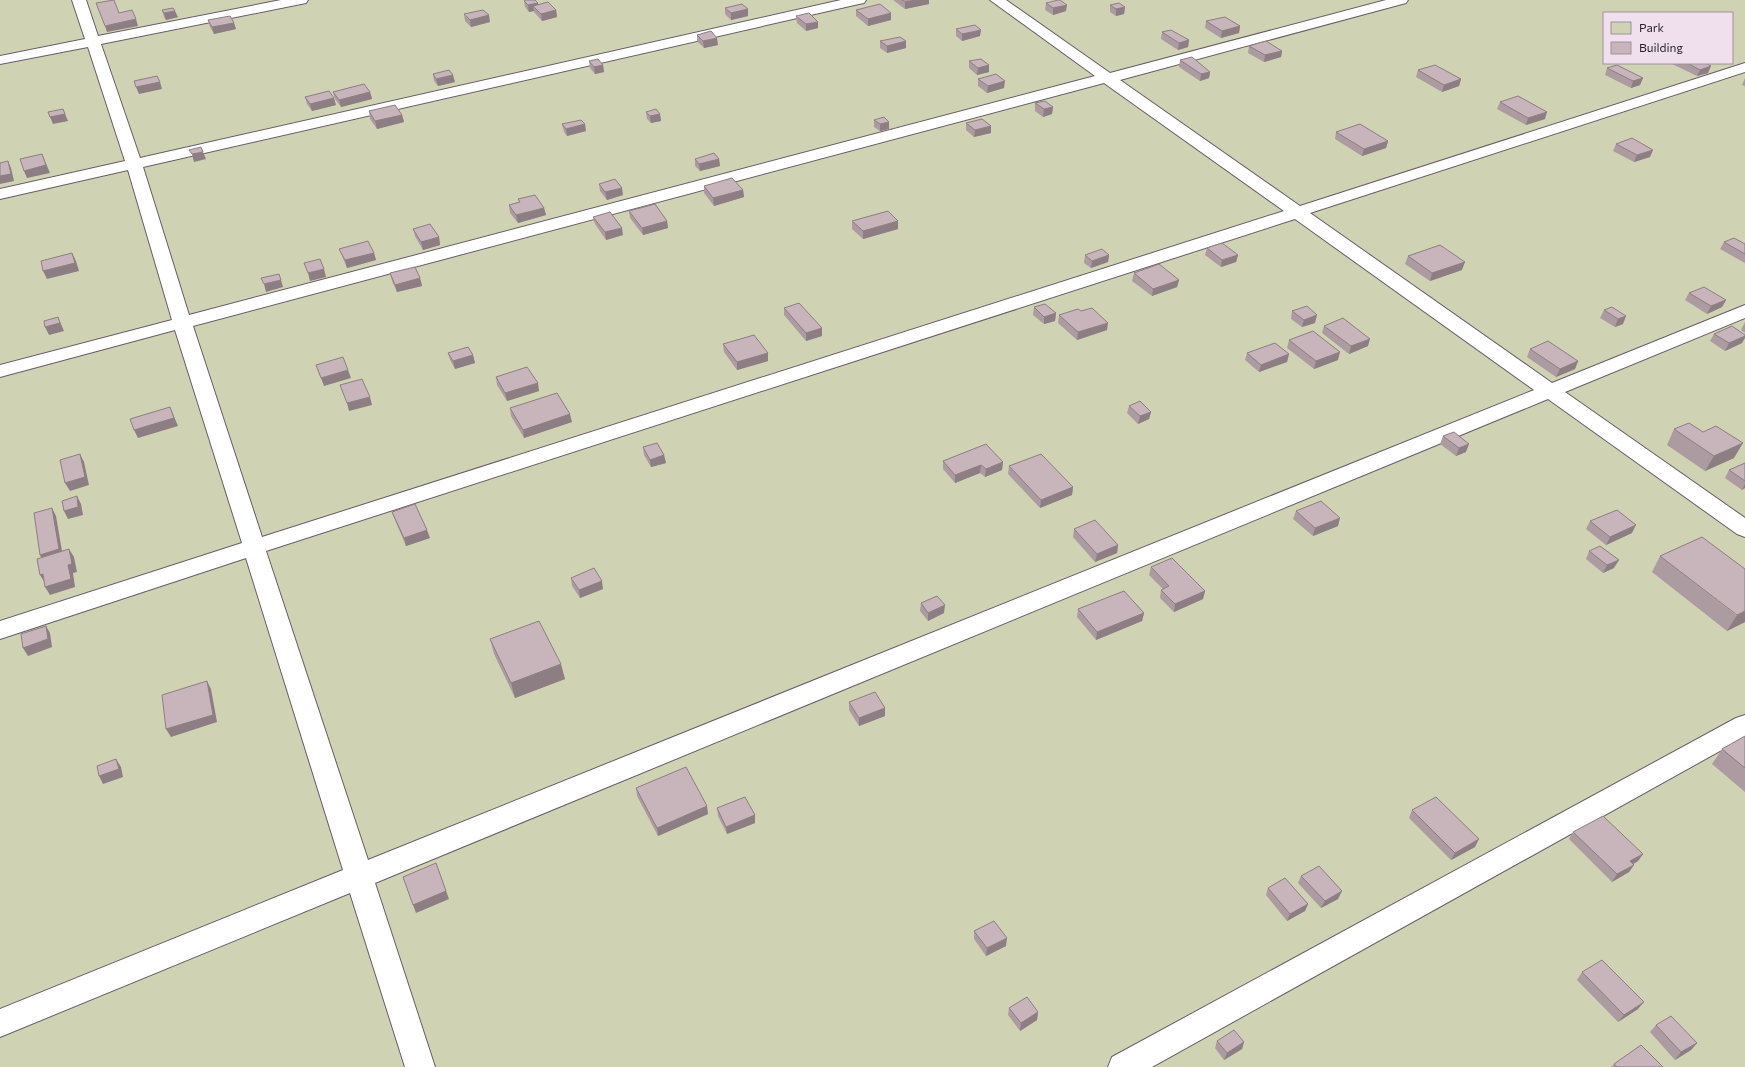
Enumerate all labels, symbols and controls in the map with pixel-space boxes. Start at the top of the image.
legend [1603,12,1733,64]
text: Park [1639,20,1665,34]
text: Building [1639,40,1683,54]

